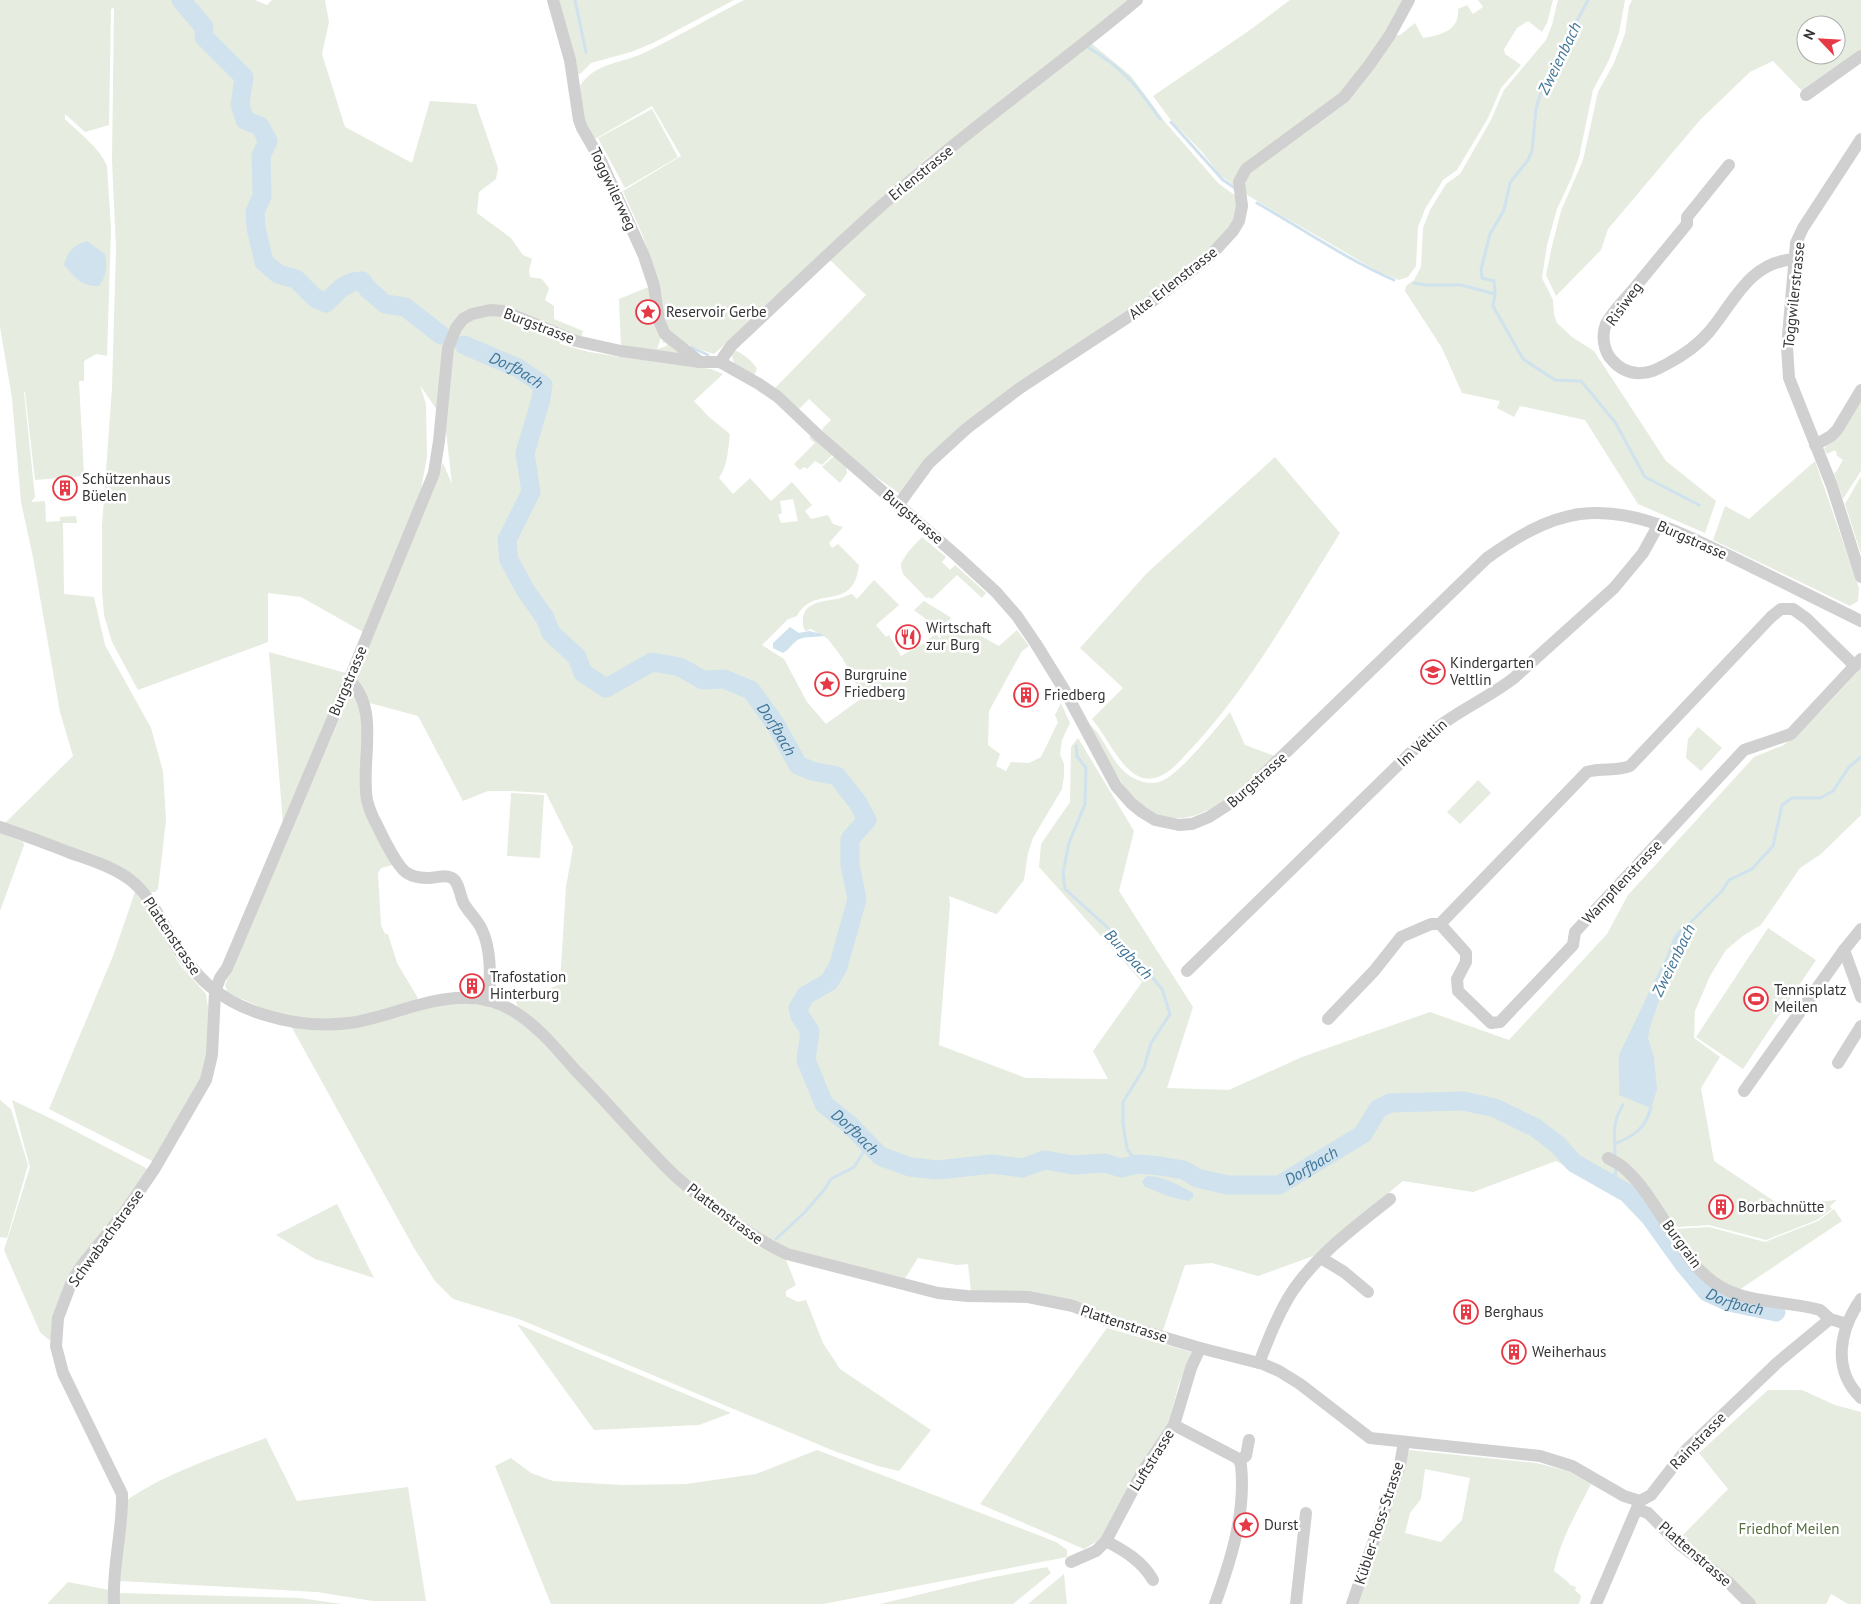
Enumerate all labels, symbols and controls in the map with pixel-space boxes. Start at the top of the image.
north arrow [1796,15,1846,65]
water label: Zweienbach [1533,19,1585,98]
text: N [1799,27,1819,42]
street label: Erlenstrasse [885,141,957,204]
street label: Toggwilerweg [586,144,641,233]
street label: Toggwilerstrasse [1778,241,1809,349]
street label: Alte Erlenstrasse [1125,242,1221,323]
street label: Risiweg [1601,278,1646,329]
place icon: Reservoir Gerbe [635,299,661,325]
place label: Reservoir Gerbe [666,302,767,321]
street label: Burgstrasse [501,303,577,348]
water label: Dorfbach [486,347,547,392]
place label: Schützenhaus Büelen [82,469,170,505]
building icon: Schützenhaus Büelen [52,475,78,501]
street label: Burgstrasse [879,485,948,548]
street label: Burgstrasse [1654,516,1730,563]
place label: Wirtschaft zur Burg [926,618,991,654]
restaurant icon: Wirtschaft zur Burg [895,624,921,650]
street label: Burgstrasse [324,643,371,719]
place label: Kindergarten Veltlin [1449,653,1534,689]
school or university icon: Kindergarten Veltlin [1420,659,1446,685]
place label: Burgruine Friedberg [844,665,907,701]
place icon: Burgruine Friedberg [814,671,840,697]
building icon: Friedberg [1013,682,1039,708]
place label: Friedberg [1044,685,1105,704]
water label: Dorfbach [753,698,801,759]
street label: Im Veltlin [1393,715,1451,771]
street label: Burgstrasse [1223,748,1291,812]
street label: Wampflenstrasse [1578,836,1666,928]
street label: Plattenstrasse [139,893,206,978]
water label: Zweienbach [1647,921,1699,1000]
water label: Burgbach [1101,925,1157,983]
place label: Trafostation Hinterburg [490,967,566,1003]
building icon: Trafostation Hinterburg [459,973,485,999]
place label: Tennisplatz Meilen [1774,980,1847,1016]
sports icon: Tennisplatz Meilen [1743,986,1769,1012]
water label: Dorfbach [828,1104,884,1159]
water label: Dorfbach [1280,1142,1341,1189]
street label: Plattenstrasse [684,1179,767,1248]
street label: Schwabachstrasse [64,1185,147,1290]
building icon: Borbachnütte [1708,1194,1734,1220]
place label: Borbachnütte [1738,1197,1824,1216]
street label: Burgrain [1659,1216,1706,1271]
water label: Dorfbach [1703,1283,1765,1319]
building icon: Berghaus [1453,1299,1479,1325]
street label: Plattenstrasse [1078,1301,1170,1347]
place label: Berghaus [1484,1302,1544,1321]
building icon: Weiherhaus [1501,1339,1527,1365]
place label: Weiherhaus [1532,1342,1606,1361]
street label: Rainstrasse [1666,1408,1730,1473]
street label: Luftstrasse [1125,1425,1178,1494]
street label: Kübler-Ross-Strasse [1350,1459,1407,1587]
place icon: Durst [1233,1512,1259,1538]
place label: Durst [1264,1515,1298,1534]
street label: Plattenstrasse [1655,1517,1736,1590]
park label: Friedhof Meilen [1738,1519,1840,1538]

